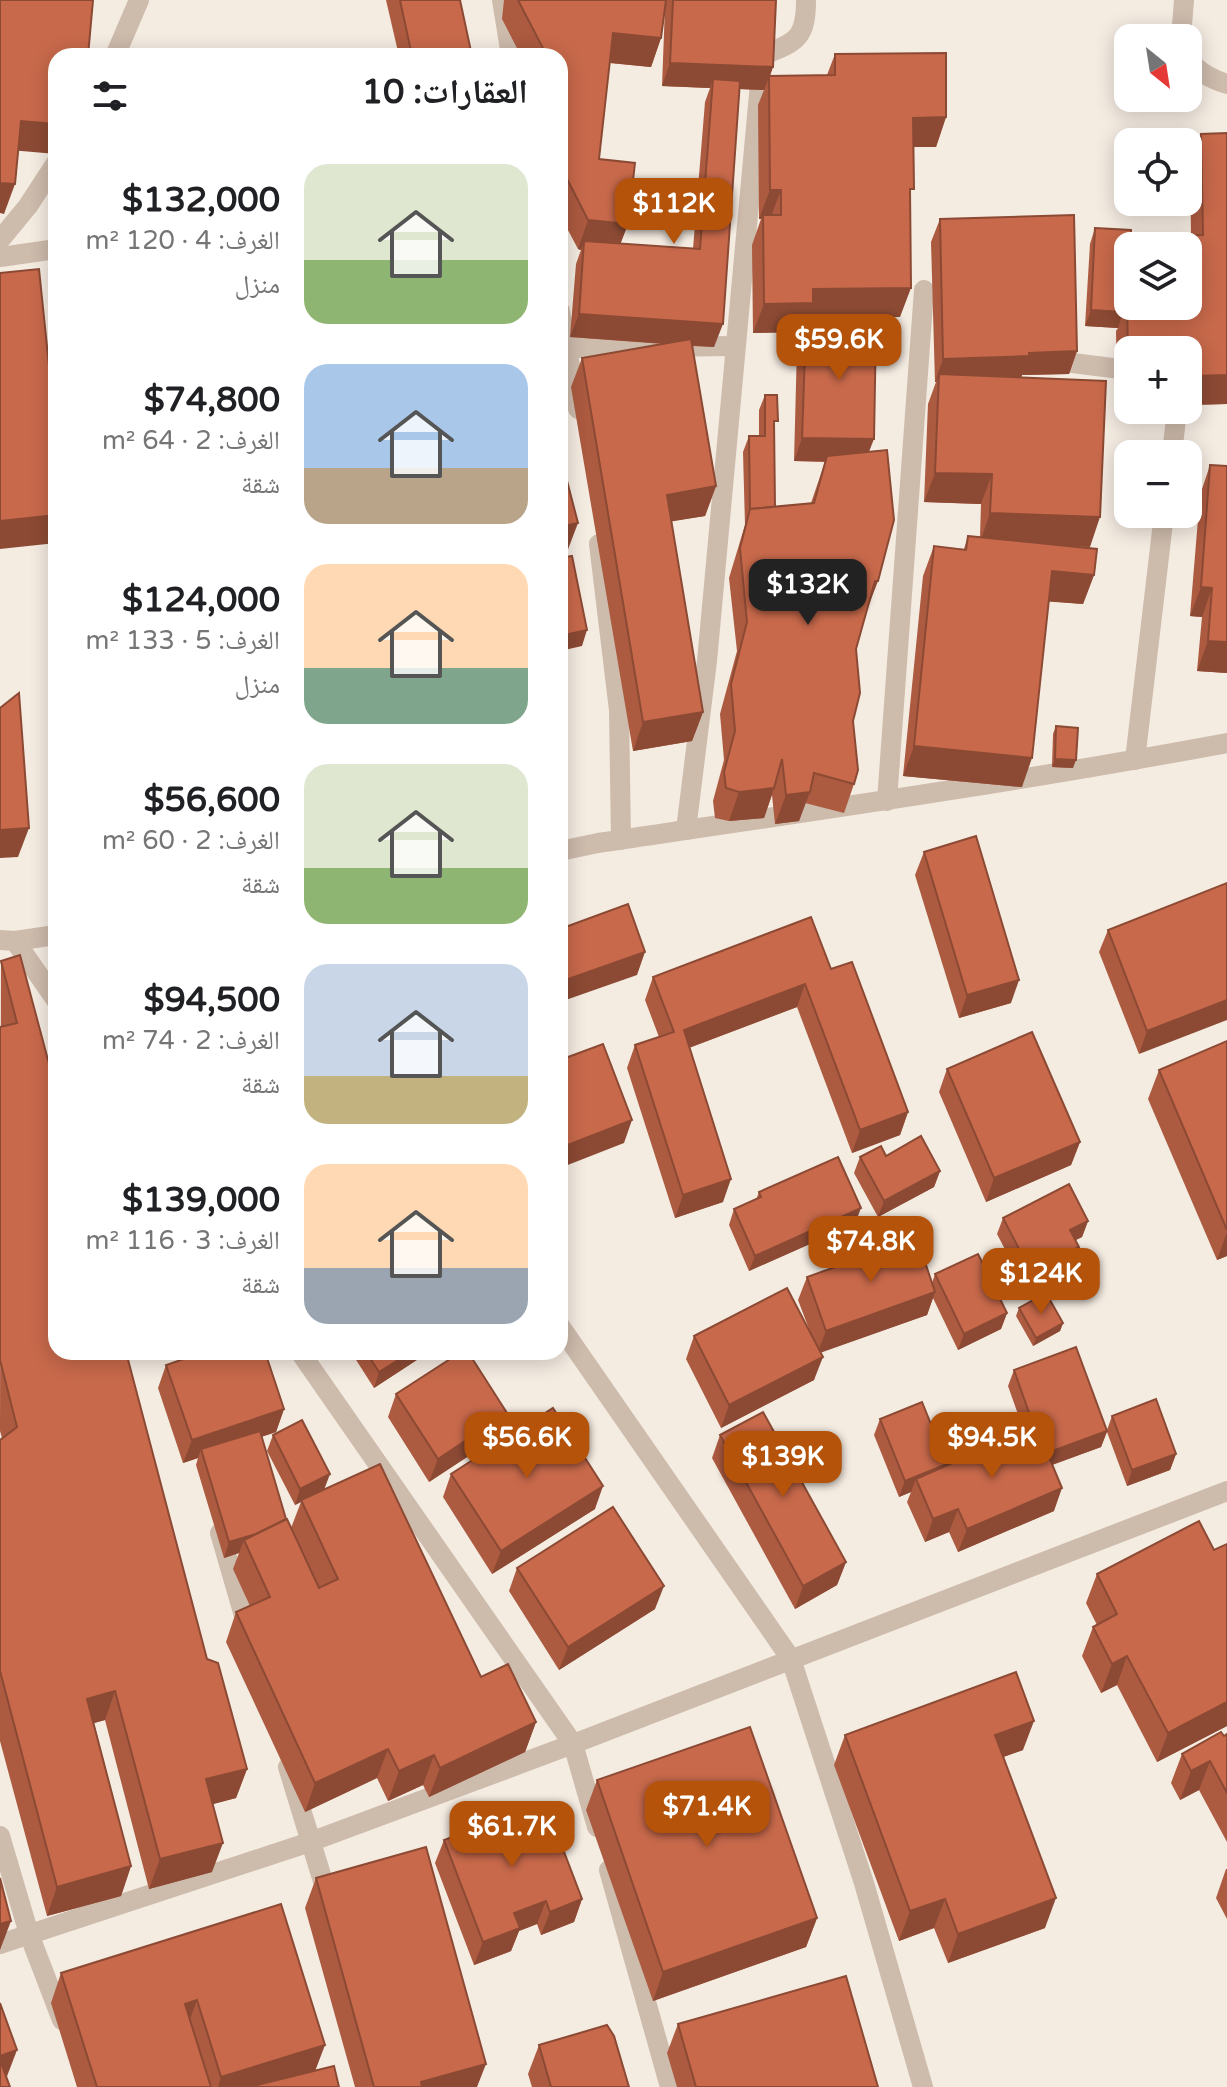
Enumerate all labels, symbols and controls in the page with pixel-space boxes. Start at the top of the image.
north arrow [1114,24,1202,112]
map controls [1114,24,1202,528]
text: العقارات: 10 [362,72,528,113]
icon: filters [88,74,132,118]
button: locate [1114,128,1202,216]
pin: $112K [618,178,730,246]
text: $132,000 [122,180,280,221]
text: $112K [633,188,715,219]
icon: home [368,196,464,292]
text: الغرف: 4 · 120 m² [86,225,280,256]
button: layers [1114,232,1202,320]
text: منزل [235,269,280,300]
pin: $59.6K [774,314,904,382]
text: $59.6K [794,324,884,355]
button: + [1114,336,1202,424]
text: $74,800 [144,380,280,421]
icon: home [368,396,464,492]
text: الغرف: 2 · 64 m² [102,425,280,456]
button: − [1114,440,1202,528]
text: شقة [241,469,280,500]
pin: $132K [752,559,864,627]
text: $132K [767,569,849,600]
text: $124,000 [122,580,280,621]
icon: home [368,596,464,692]
text: الغرف: 5 · 133 m² [86,625,280,656]
text: منزل [235,669,280,700]
text: $56,600 [143,780,280,821]
icon: home [368,796,464,892]
text: الغرف: 2 · 60 m² [102,825,280,856]
text: شقة [241,869,280,900]
text: $94,500 [143,980,280,1021]
icon: home [368,996,464,1092]
text: الغرف: 2 · 74 m² [102,1025,280,1056]
text: شقة [241,1069,280,1100]
text: $139,000 [122,1180,280,1221]
icon: home [368,1196,464,1292]
pin: $74.8K [806,1216,936,1284]
text: الغرف: 3 · 116 m² [86,1225,280,1256]
text: $74.8K [826,1226,916,1257]
pin: $124K [985,1248,1097,1316]
text: $124K [1000,1258,1082,1289]
text: شقة [241,1269,280,1300]
pin: $56.6K [462,1412,592,1480]
pin: $94.5K [927,1412,1057,1480]
text: $56.6K [482,1422,572,1453]
text: $94.5K [947,1422,1037,1453]
pin: $139K [727,1431,839,1499]
text: $139K [742,1441,824,1472]
pin: $71.4K [642,1781,772,1849]
text: $71.4K [663,1791,751,1822]
pin: $61.7K [447,1801,577,1869]
text: $61.7K [468,1811,556,1842]

